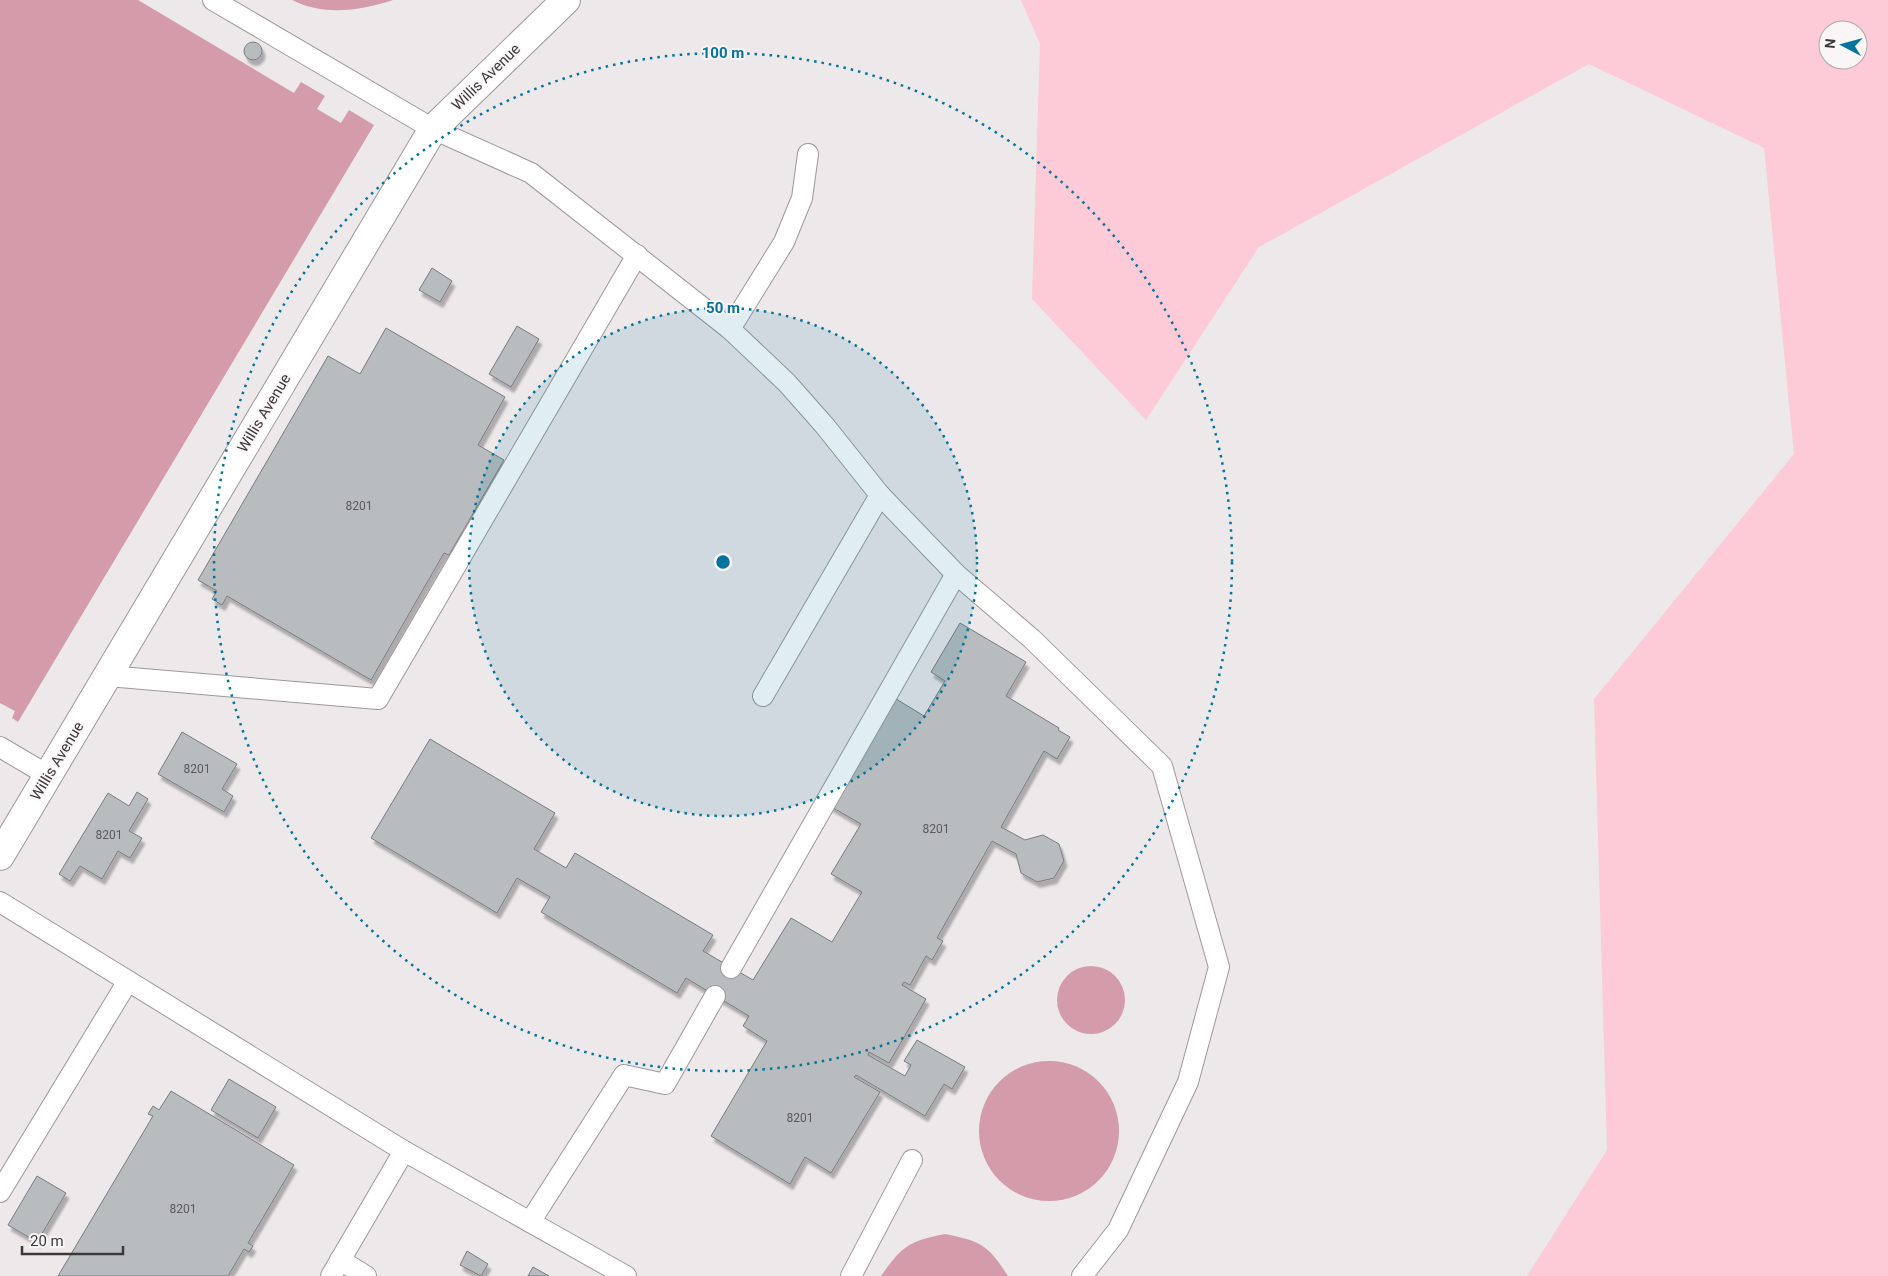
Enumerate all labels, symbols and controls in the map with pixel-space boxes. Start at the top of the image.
north arrow [1818,20,1868,70]
text: N [1822,38,1839,49]
street label: Willis Avenue [448,40,524,114]
text: 100 m [702,44,744,62]
text: 50 m [706,299,740,317]
street label: Willis Avenue [234,370,295,456]
house number: 8201 [346,499,372,513]
centre of rings [714,553,732,571]
street label: Willis Avenue [27,718,88,804]
house number: 8201 [184,762,210,776]
house number: 8201 [923,822,949,836]
house number: 8201 [96,828,122,842]
house number: 8201 [787,1111,813,1125]
house number: 8201 [170,1202,196,1216]
scale bar [22,1224,124,1256]
text: 20 m [30,1232,64,1250]

